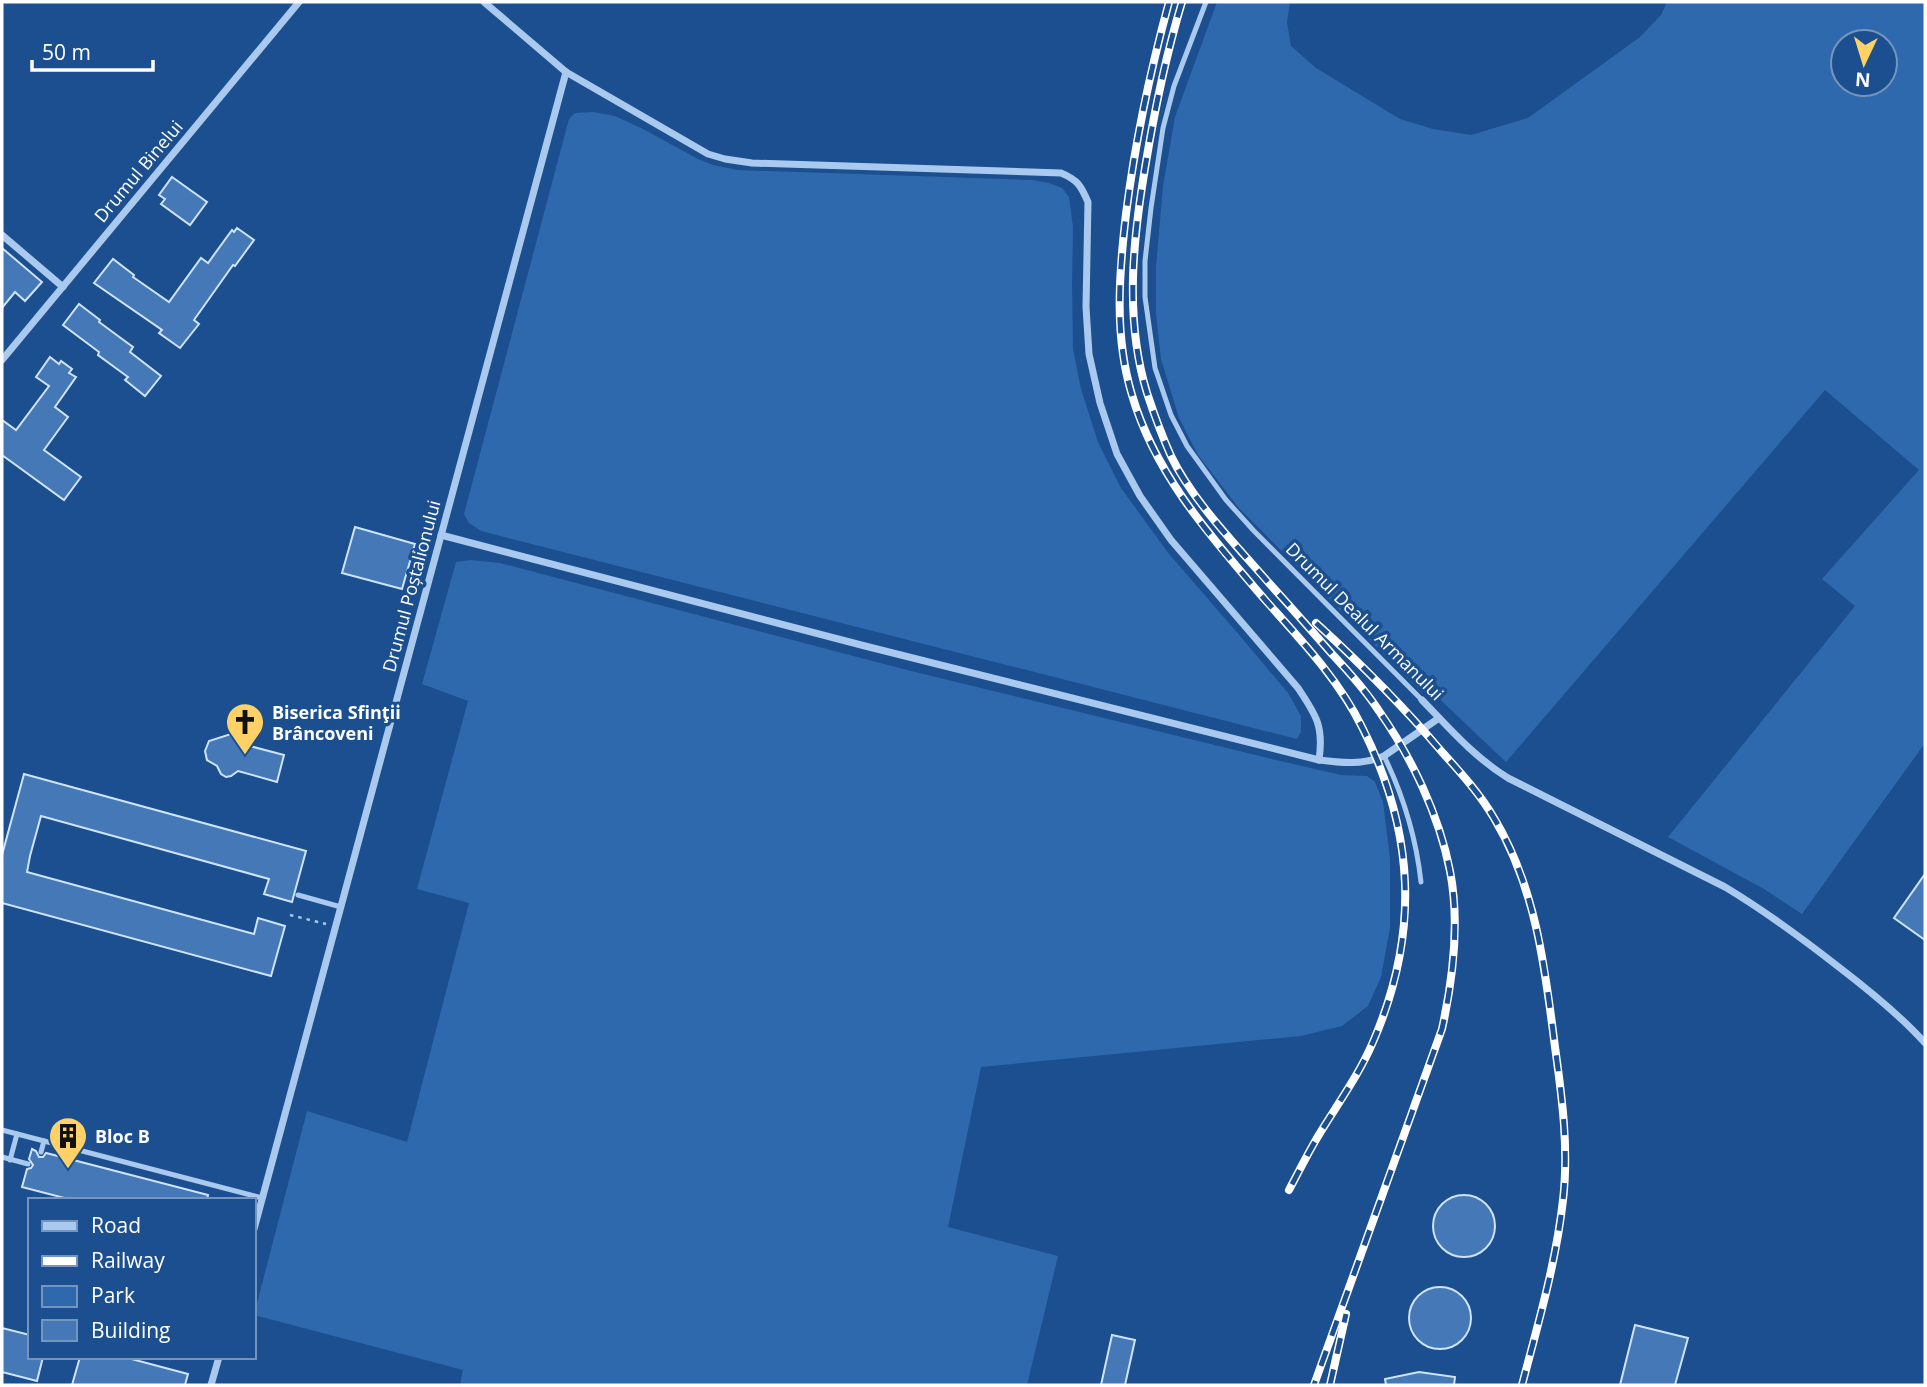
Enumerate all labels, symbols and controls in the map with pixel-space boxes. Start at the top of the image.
scale bar [32,28,152,72]
north arrow [1829,28,1899,98]
text: 50 m [42,38,91,66]
text: N [1854,66,1871,93]
street label: Drumul Binelui [88,115,188,227]
street label: Drumul Poștalionului [376,497,446,675]
street label: Drumul Dealul Armanului [1281,537,1449,705]
place label: Biserica Sfinţii Brâncoveni [272,700,401,745]
church icon: Biserica Sfinţii Brâncoveni [224,701,266,756]
building icon: Bloc B [47,1115,89,1170]
place label: Bloc B [95,1124,150,1148]
legend [28,1198,256,1359]
text: Road [91,1211,141,1239]
text: Railway [91,1246,165,1274]
text: Park [91,1281,135,1309]
text: Building [91,1316,170,1344]

